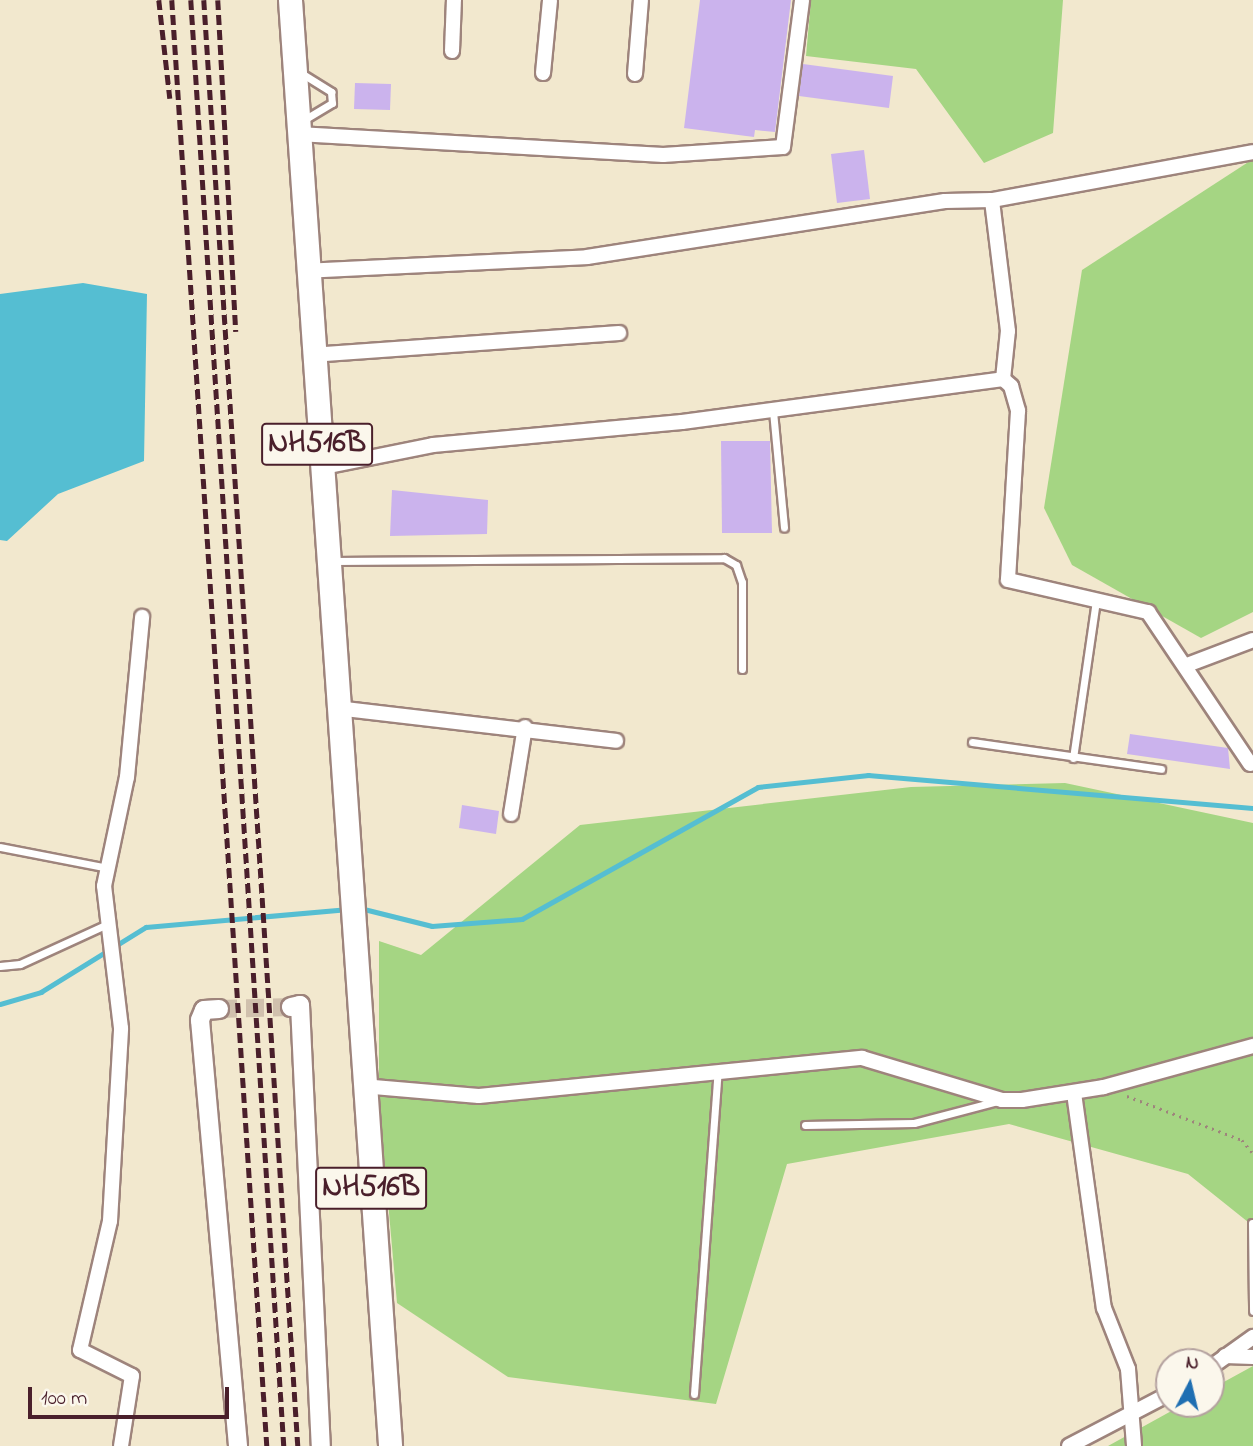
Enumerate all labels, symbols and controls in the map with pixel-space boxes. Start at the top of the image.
road number: NH516B [261,418,373,471]
road number: NH516B [315,1162,427,1214]
north arrow [1155,1348,1225,1418]
text: N [1184,1349,1200,1378]
scale bar [32,1372,233,1416]
text: 100 m [41,1384,87,1414]

